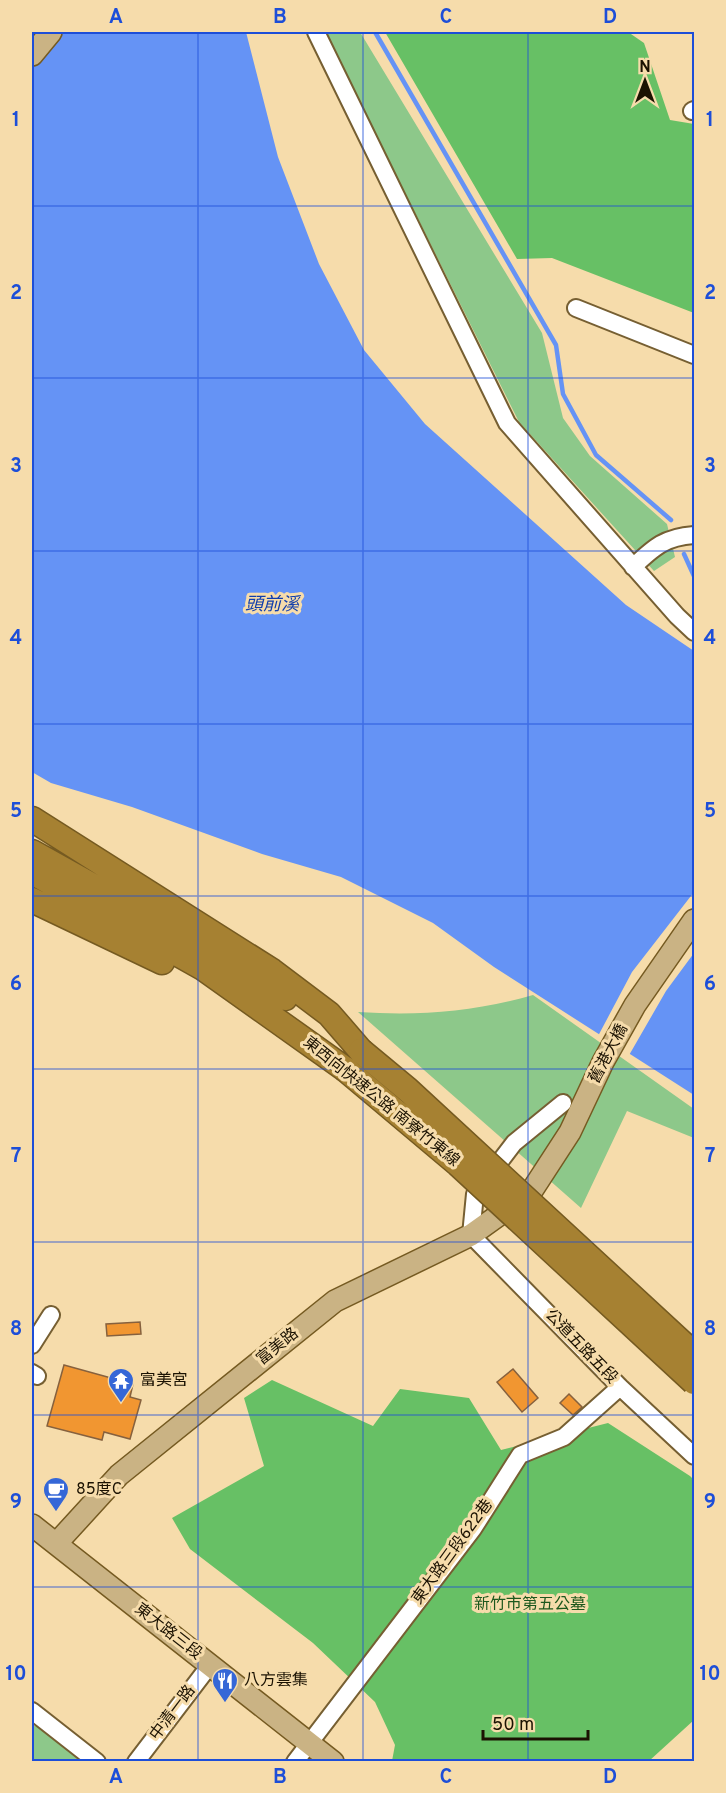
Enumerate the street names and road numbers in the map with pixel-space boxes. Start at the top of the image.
street label: 舊港大橋 [585,1021,633,1087]
street label: 東西向快速公路 南寮竹東線 [299,1033,463,1171]
street label: 公道五路五段 [540,1306,622,1388]
street label: 富美路 [253,1324,303,1370]
street label: 東大路三段622巷 [408,1496,498,1608]
street label: 東大路三段 [130,1599,206,1665]
street label: 中清一路 [146,1681,200,1745]

